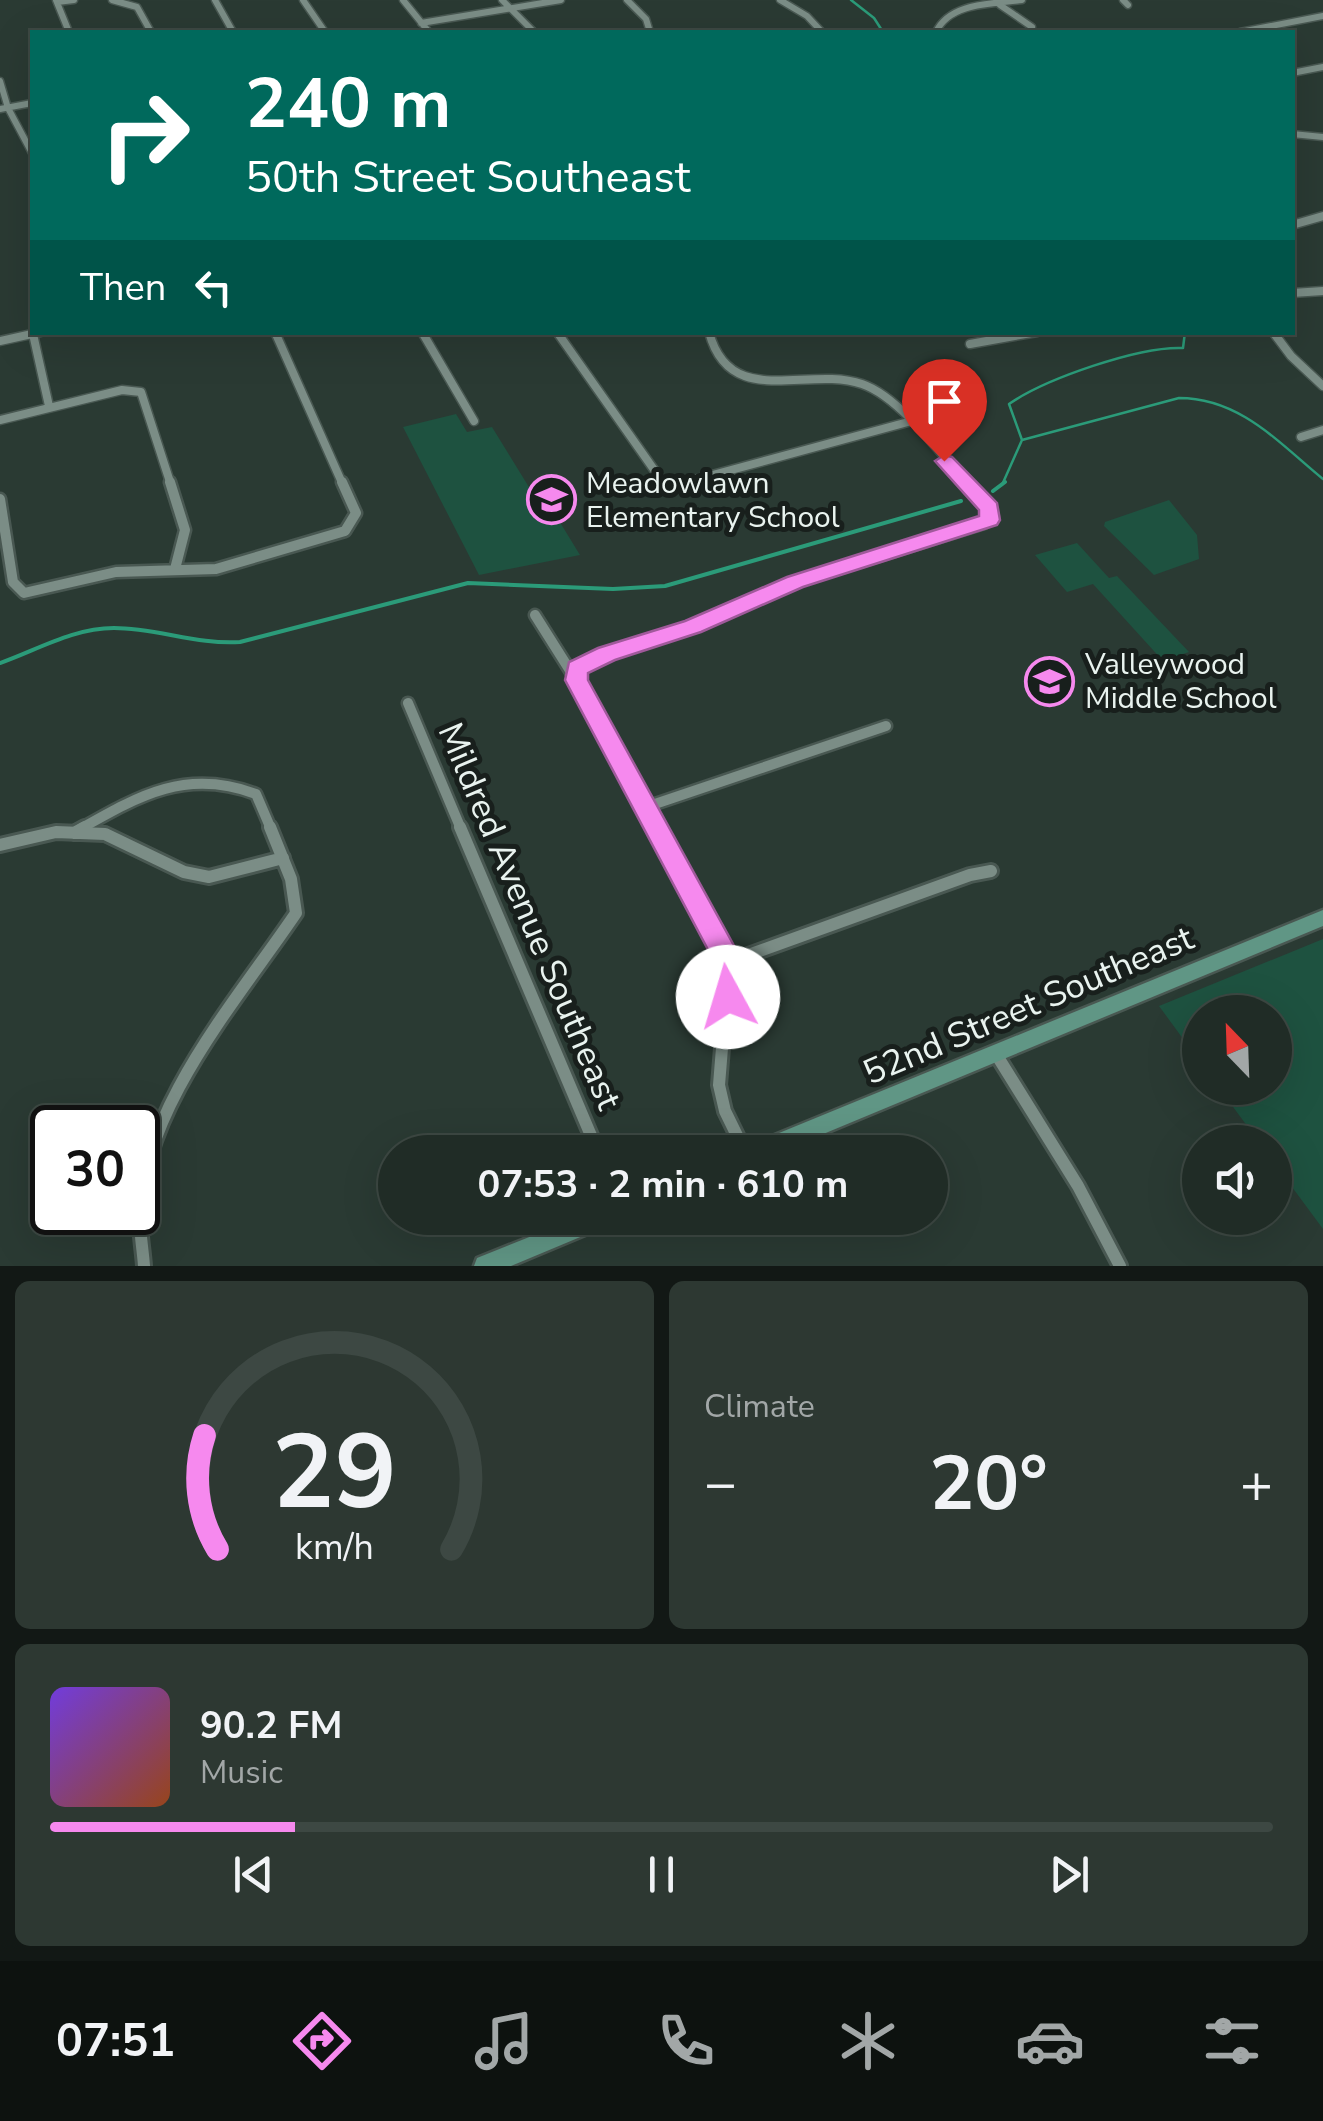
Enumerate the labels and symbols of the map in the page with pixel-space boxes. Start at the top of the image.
pin [902,359,987,462]
place label: Meadowlawn Elementary School [586,463,840,538]
school or university icon: Meadowlawn Elementary School [525,474,577,526]
place label: Valleywood Middle School [1084,644,1277,719]
school or university icon: Valleywood Middle School [1024,655,1076,707]
street label: Mildred Avenue Southeast [427,716,633,1117]
street label: 52nd Street Southeast [856,914,1201,1096]
position arrow [676,945,780,1049]
north arrow [1182,995,1292,1105]
speed limit sign: 30 [30,1105,160,1235]

